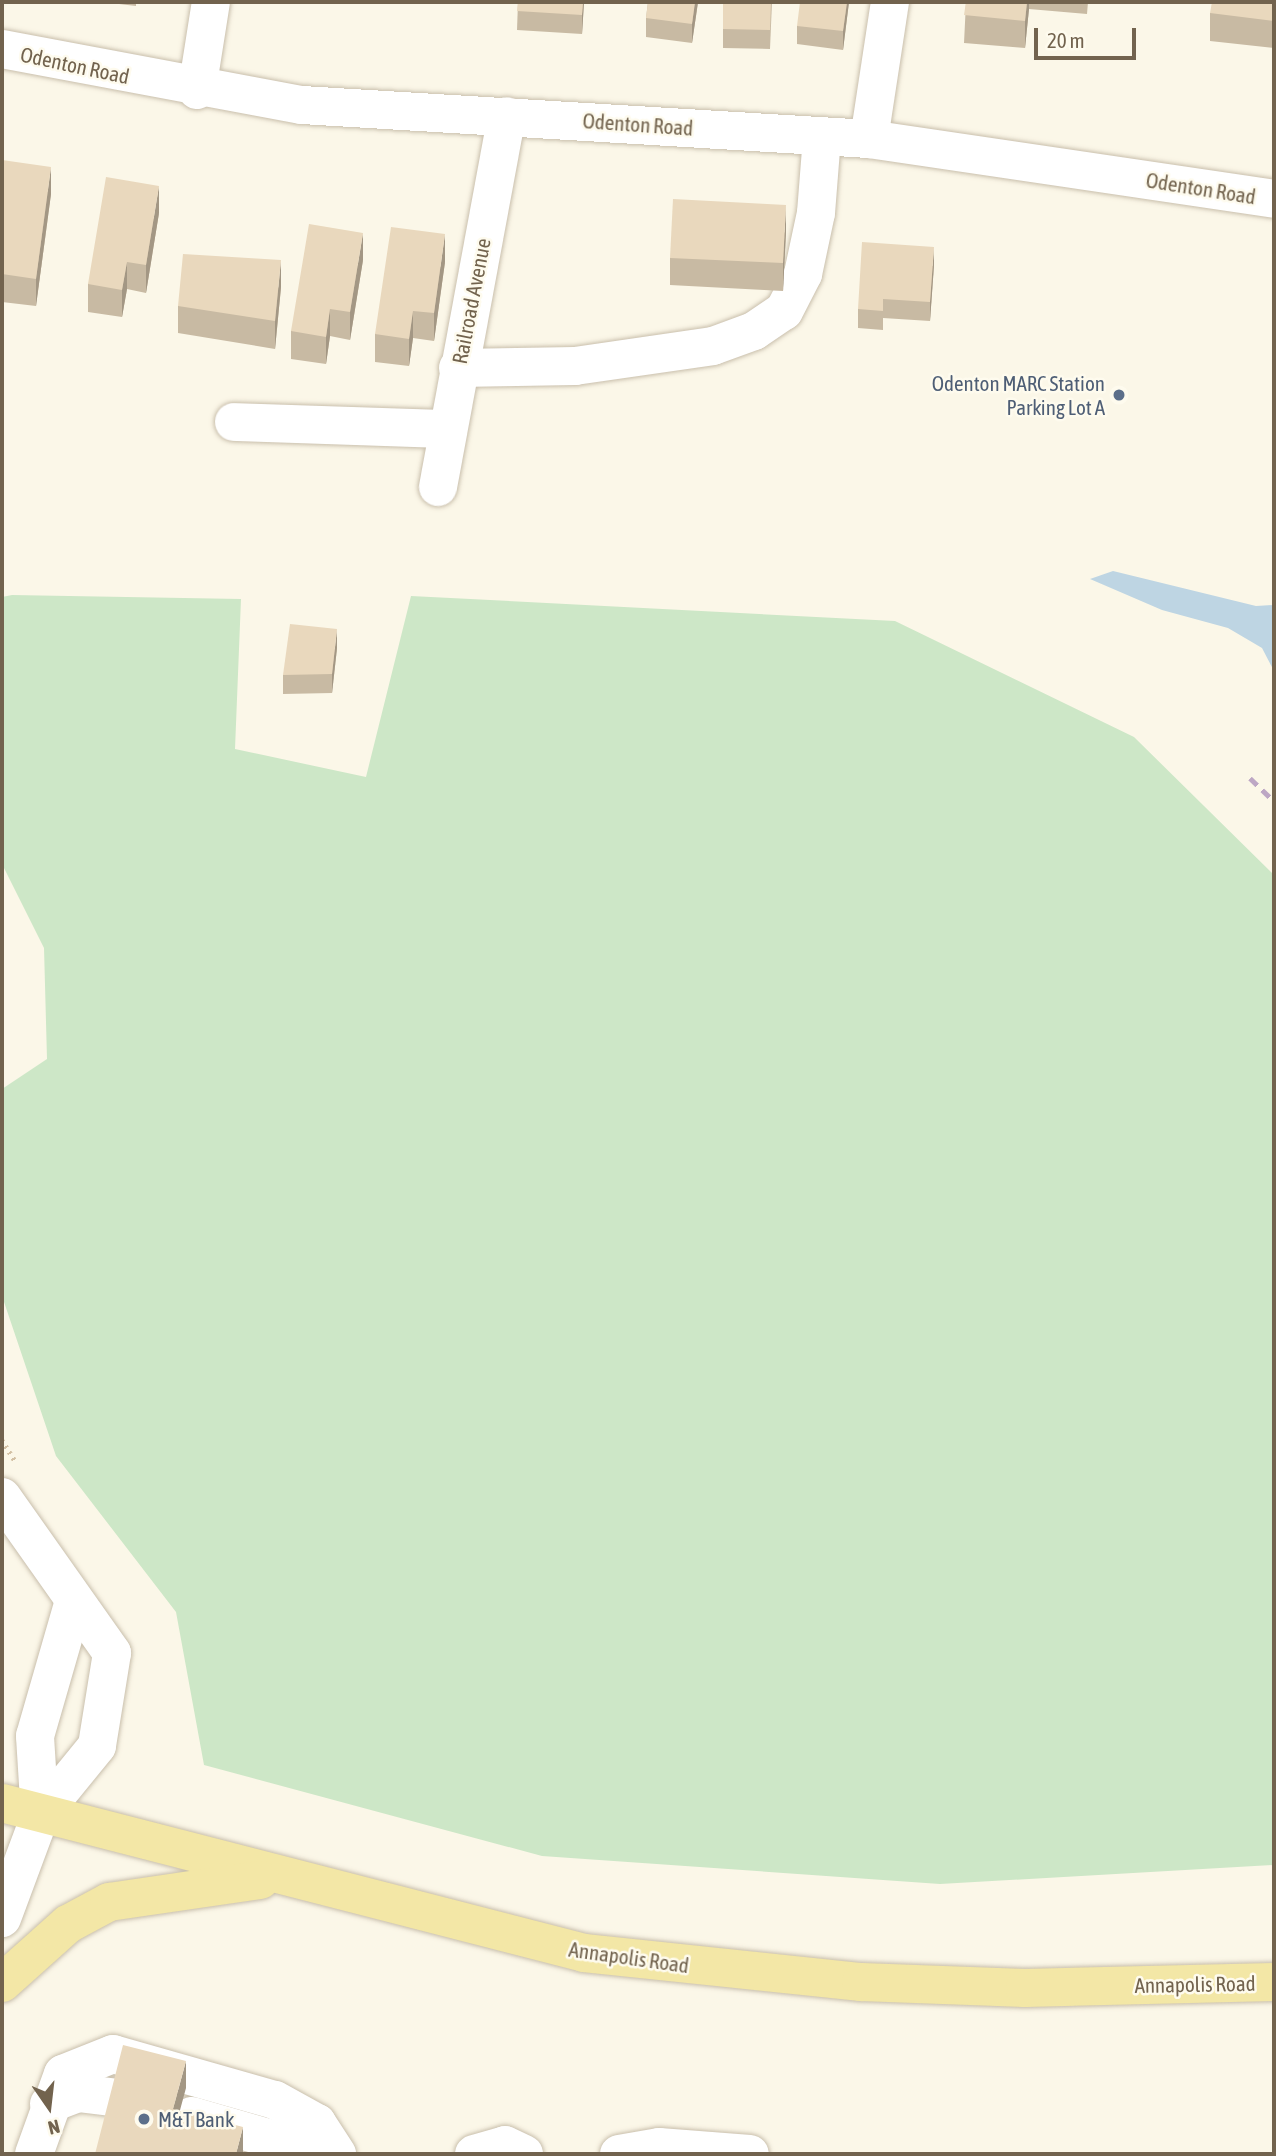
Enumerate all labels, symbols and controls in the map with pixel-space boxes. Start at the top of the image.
scale bar [1038,14,1140,58]
text: 20 m [1047,28,1085,52]
street label: Odenton Road [18,41,132,89]
street label: Odenton Road [582,108,694,140]
street label: Odenton Road [1144,167,1258,209]
street label: Railroad Avenue [446,236,496,366]
place label: Odenton MARC Station Parking Lot A [932,370,1105,420]
marker: Odenton MARC Station Parking Lot A [1111,387,1127,403]
street label: Annapolis Road [567,1936,691,1978]
street label: Annapolis Road [1134,1970,1256,1998]
north arrow [14,2072,84,2142]
place label: M&T Bank [158,2106,234,2132]
marker: M&T Bank [136,2111,152,2127]
text: N [46,2115,62,2139]

